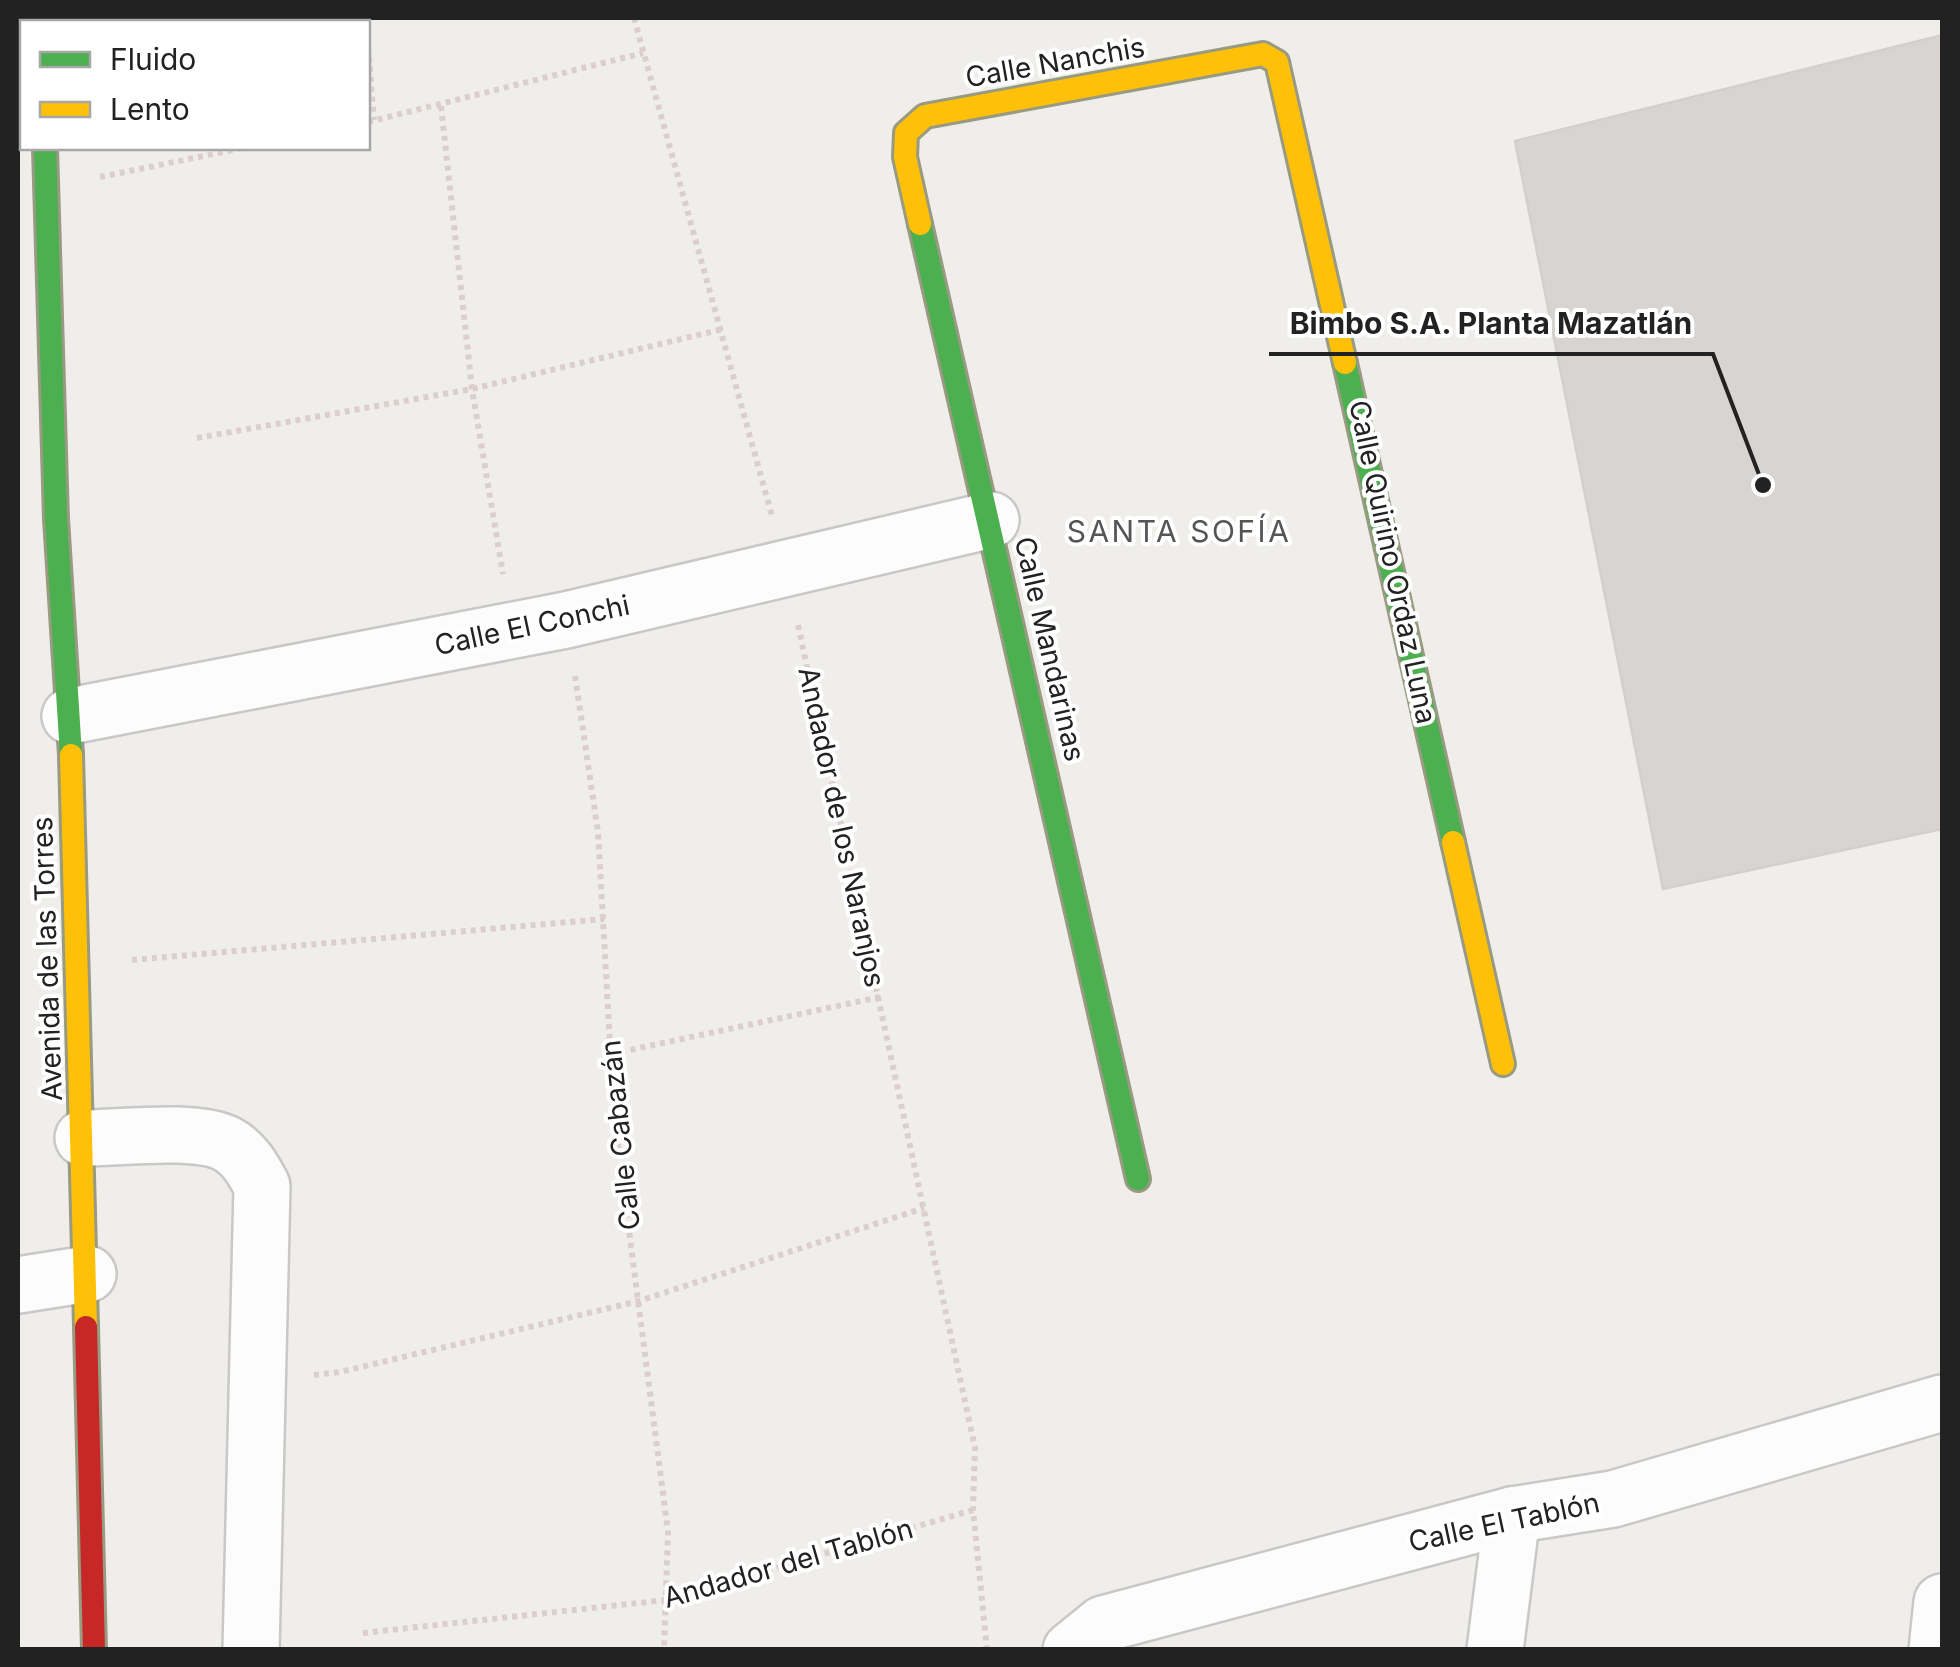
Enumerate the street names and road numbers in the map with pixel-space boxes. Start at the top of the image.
street label: Calle Nanchis [963,30,1147,94]
street label: Calle Quirino Ordaz Luna [1342,397,1444,727]
street label: Calle Mandarinas [1008,534,1092,764]
street label: Calle El Conchi [431,588,633,662]
street label: Andador de los Naranjos [791,664,893,990]
street label: Avenida de las Torres [25,816,69,1102]
street label: Calle Cabazán [593,1038,647,1232]
street label: Calle El Tablón [1405,1485,1603,1559]
street label: Andador del Tablón [659,1511,917,1615]

